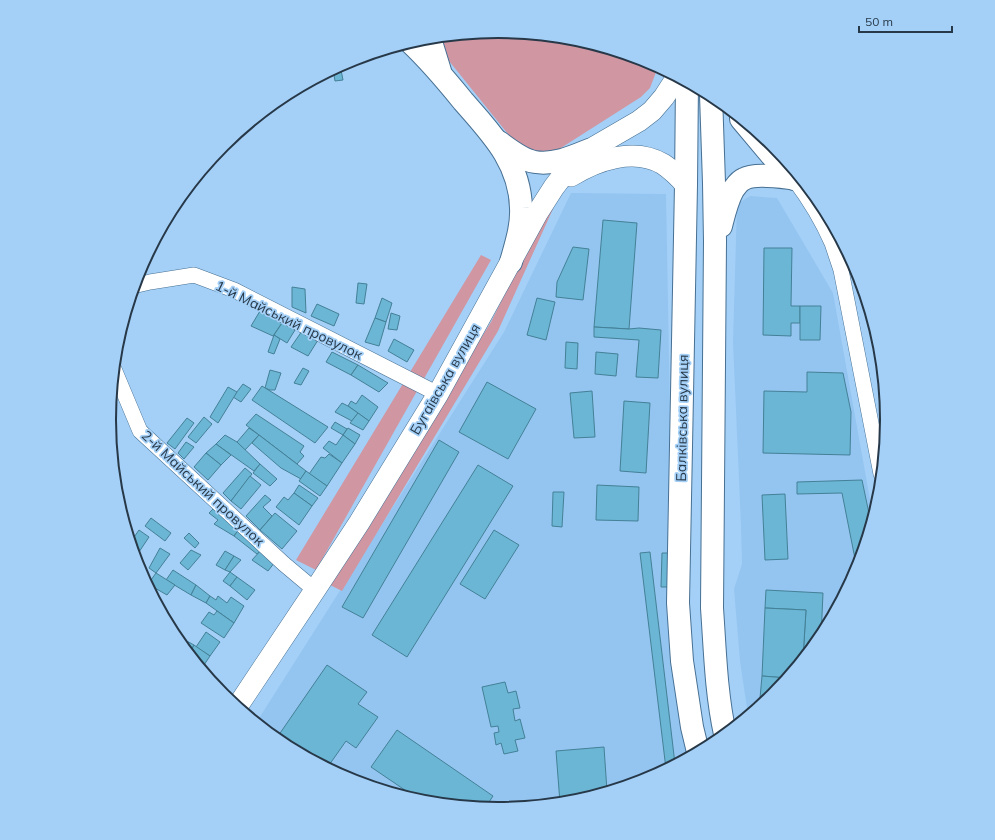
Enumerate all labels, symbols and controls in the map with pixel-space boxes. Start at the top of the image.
scale bar [859,8,952,34]
text: 50 m [865,14,893,29]
street label: 1-й Майський провулок [212,276,366,364]
street label: Бугаївська вулиця [406,320,484,438]
street label: Балківська вулиця [672,354,692,482]
street label: 2-й Майський провулок [138,426,269,550]

